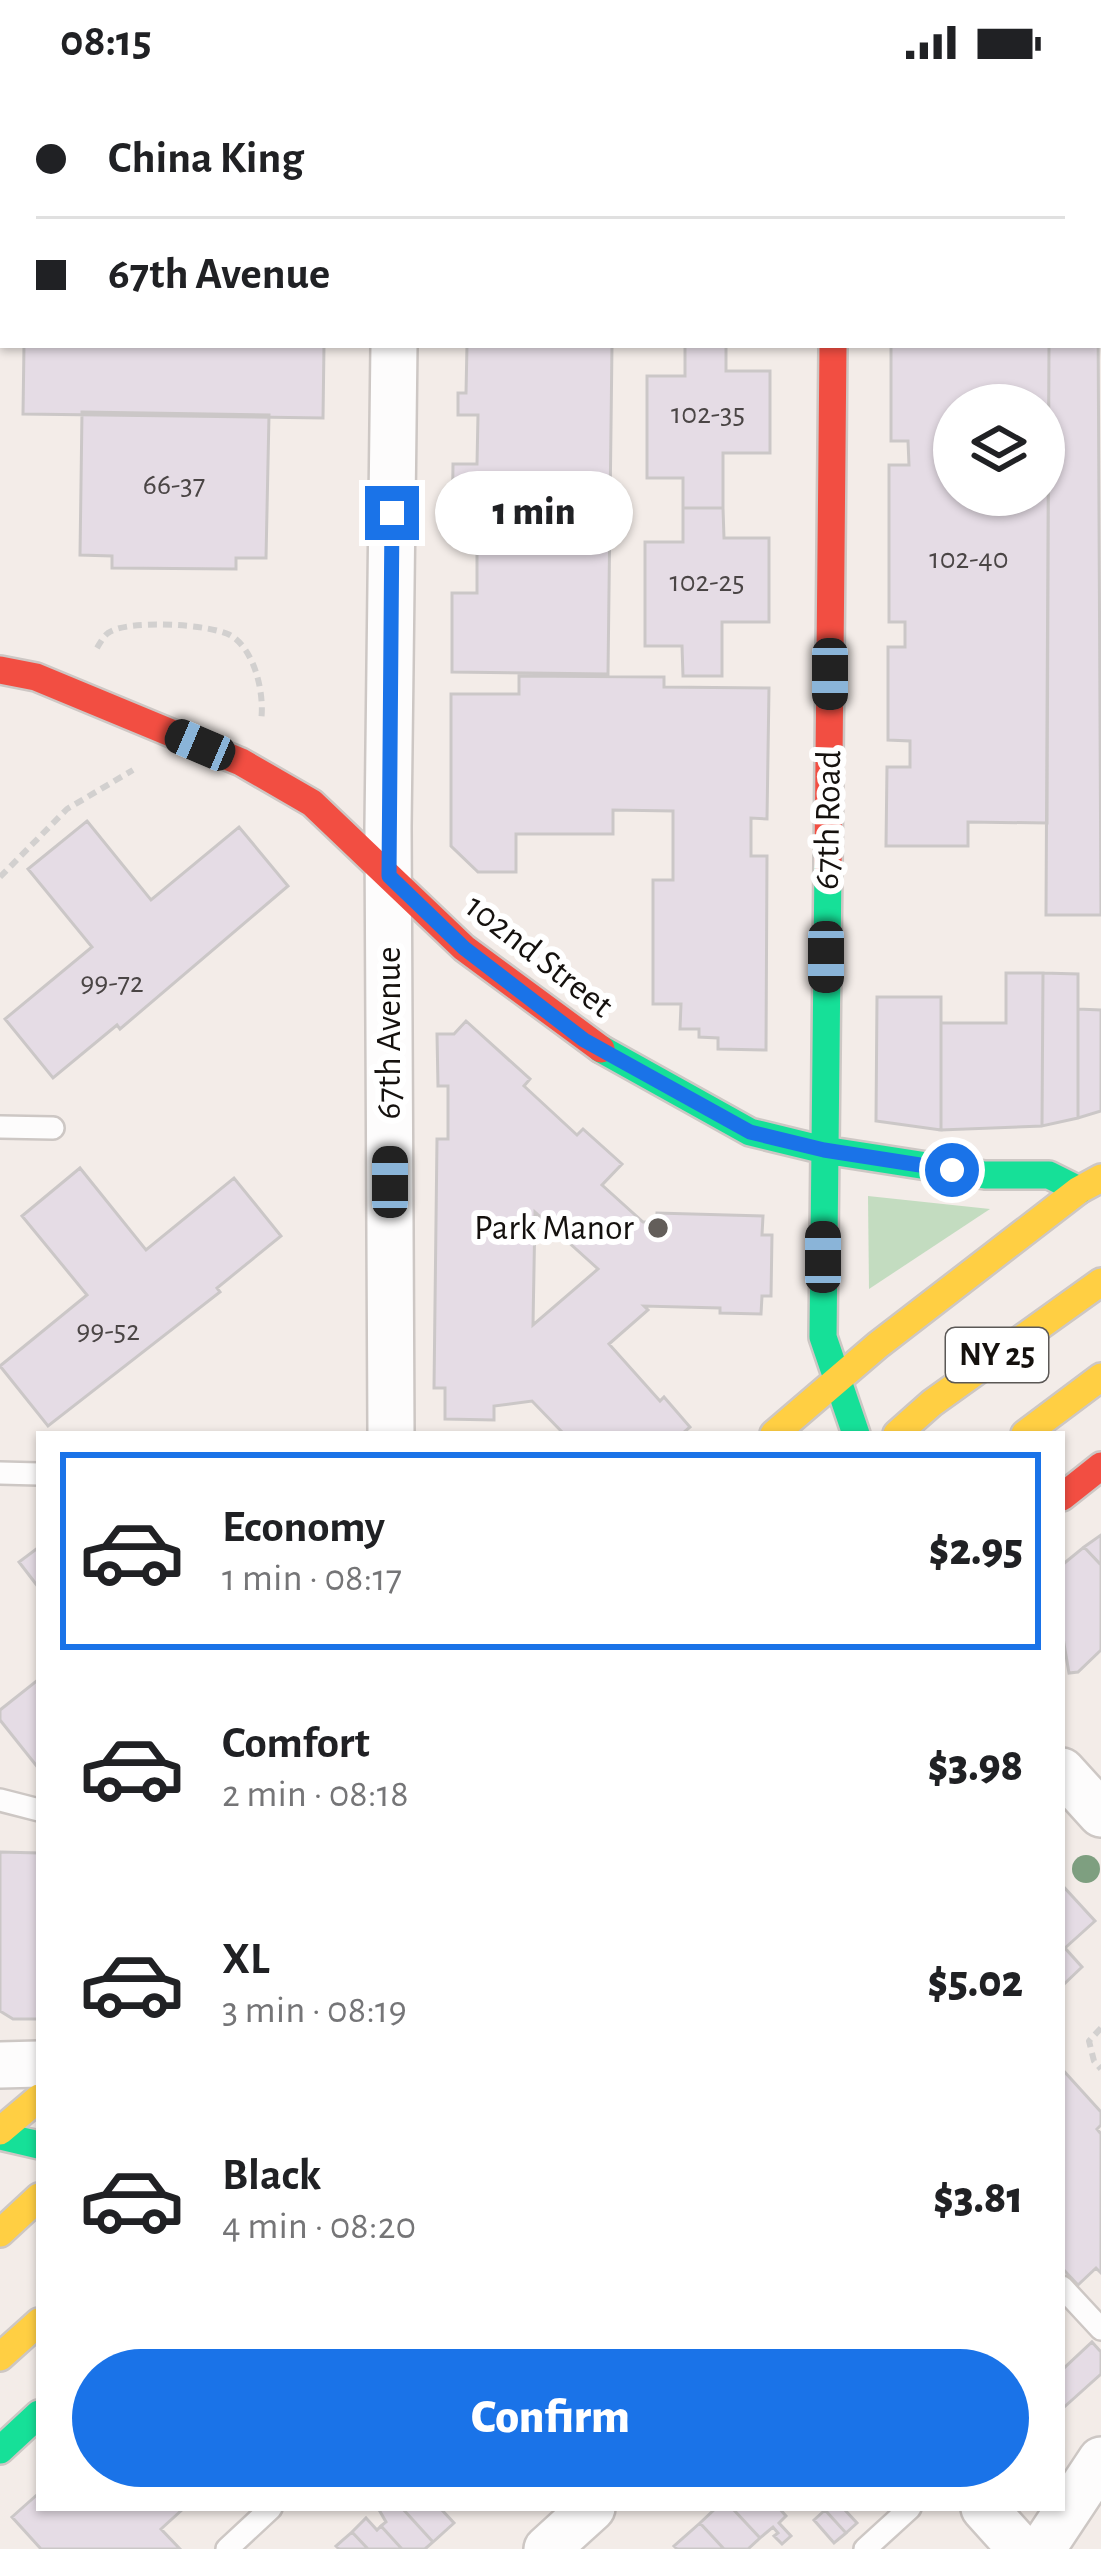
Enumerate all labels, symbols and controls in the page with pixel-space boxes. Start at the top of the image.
text: 08:15 [60,19,152,64]
text: China King [108,136,304,181]
text: 67th Avenue [108,252,330,297]
map controls [933,384,1065,516]
button: layers [933,384,1065,516]
house number: 102-35 [671,399,745,429]
house number: 66-37 [143,470,205,500]
callout: 1 min [434,471,632,555]
route end [365,486,419,540]
text: 1 min [492,493,576,532]
house number: 102-40 [929,544,1009,574]
house number: 102-25 [669,567,745,597]
car [812,638,848,710]
car [160,714,240,776]
street label: 67th Road [809,750,847,890]
street label: 102nd Street [459,888,620,1025]
car [808,921,844,993]
street label: 67th Avenue [371,946,407,1120]
house number: 99-72 [80,968,144,998]
route start [925,1143,979,1197]
car [372,1146,408,1218]
place label: Park Manor [474,1210,634,1246]
marker: Park Manor [645,1215,671,1241]
car [805,1221,841,1293]
house number: 99-52 [76,1316,140,1346]
road number: NY 25 [946,1328,1048,1382]
icon: car [78,1497,186,1605]
text: Economy [222,1505,385,1550]
text: $2.95 [929,1528,1023,1573]
text: 1 min · 08:17 [222,1559,402,1598]
icon: car [78,1713,186,1821]
text: Comfort [222,1721,370,1766]
text: $3.98 [928,1744,1023,1789]
text: 2 min · 08:18 [222,1775,409,1814]
icon: car [78,1929,186,2037]
text: XL [222,1937,270,1982]
text: $5.02 [928,1960,1023,2005]
text: 3 min · 08:19 [222,1991,407,2030]
icon: car [78,2145,186,2253]
text: Black [222,2153,321,2198]
text: $3.81 [933,2176,1023,2221]
text: 4 min · 08:20 [222,2207,416,2246]
button: Confirm [72,2349,1029,2487]

